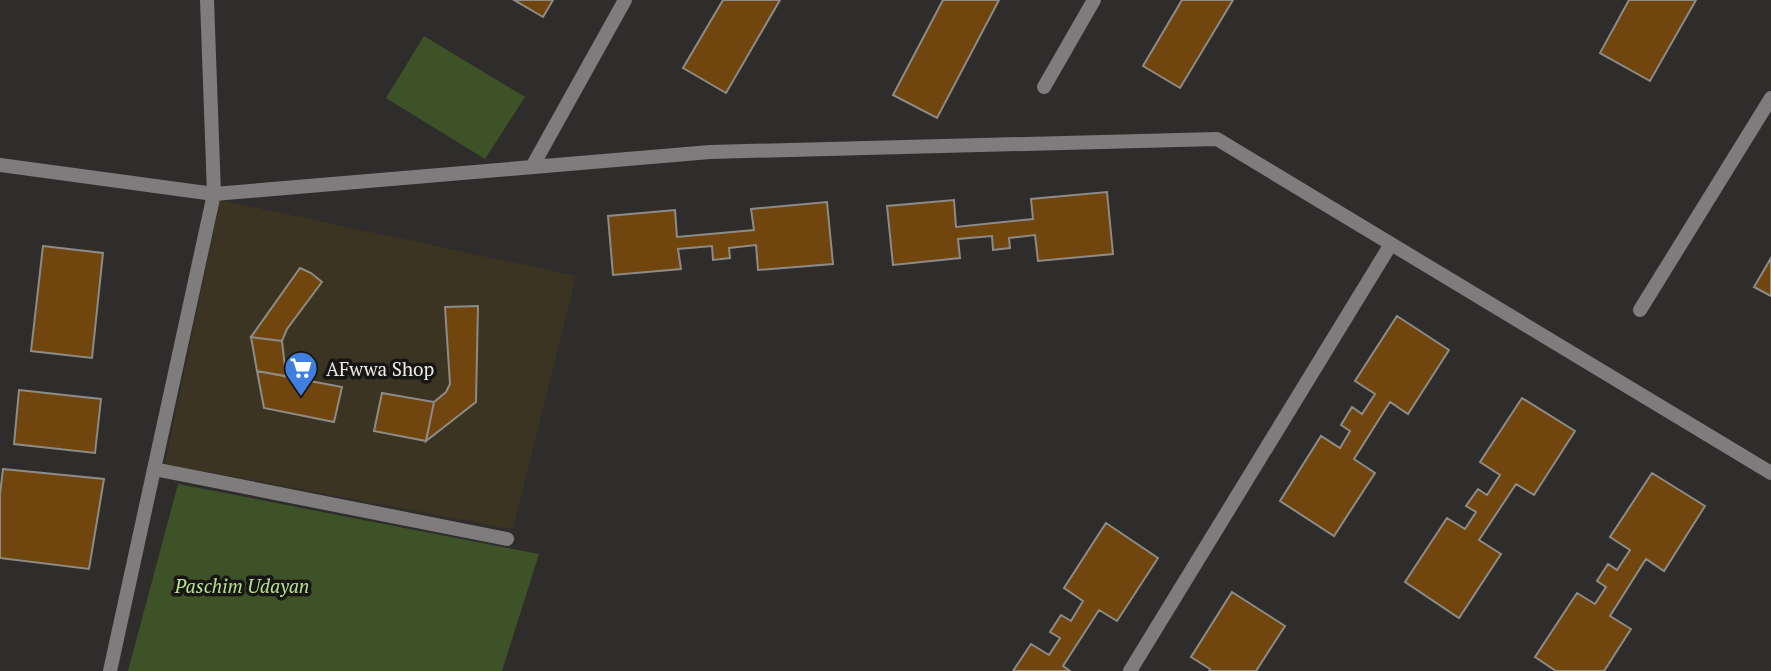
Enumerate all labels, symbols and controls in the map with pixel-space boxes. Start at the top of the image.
supermarket icon: AFwwa Shop [282,349,320,398]
place label: AFwwa Shop [326,356,434,381]
park label: Paschim Udayan [174,573,309,598]

